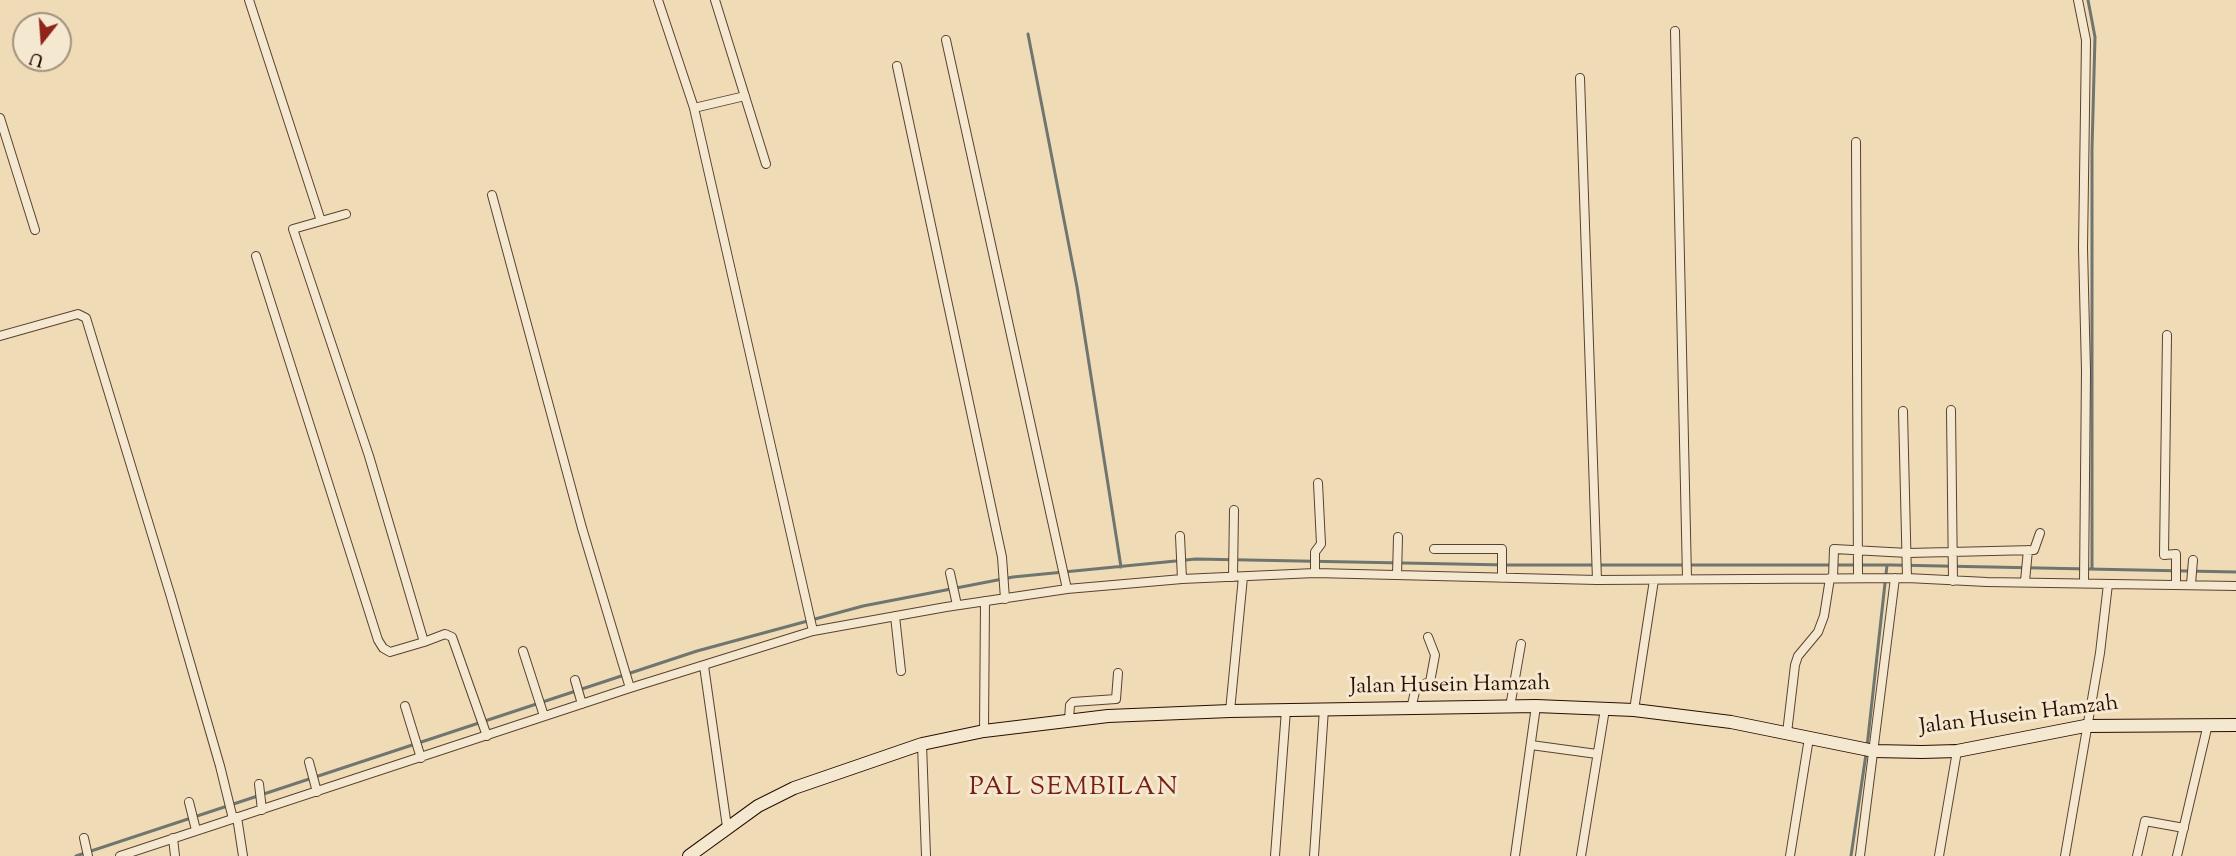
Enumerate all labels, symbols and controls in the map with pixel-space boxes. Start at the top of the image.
north arrow [12,12,72,72]
text: U [28,45,47,71]
street label: Jalan Husein Hamzah [1350,672,1550,702]
street label: Jalan Husein Hamzah [1918,692,2120,742]
district label: PAL SEMBILAN [969,774,1179,806]

